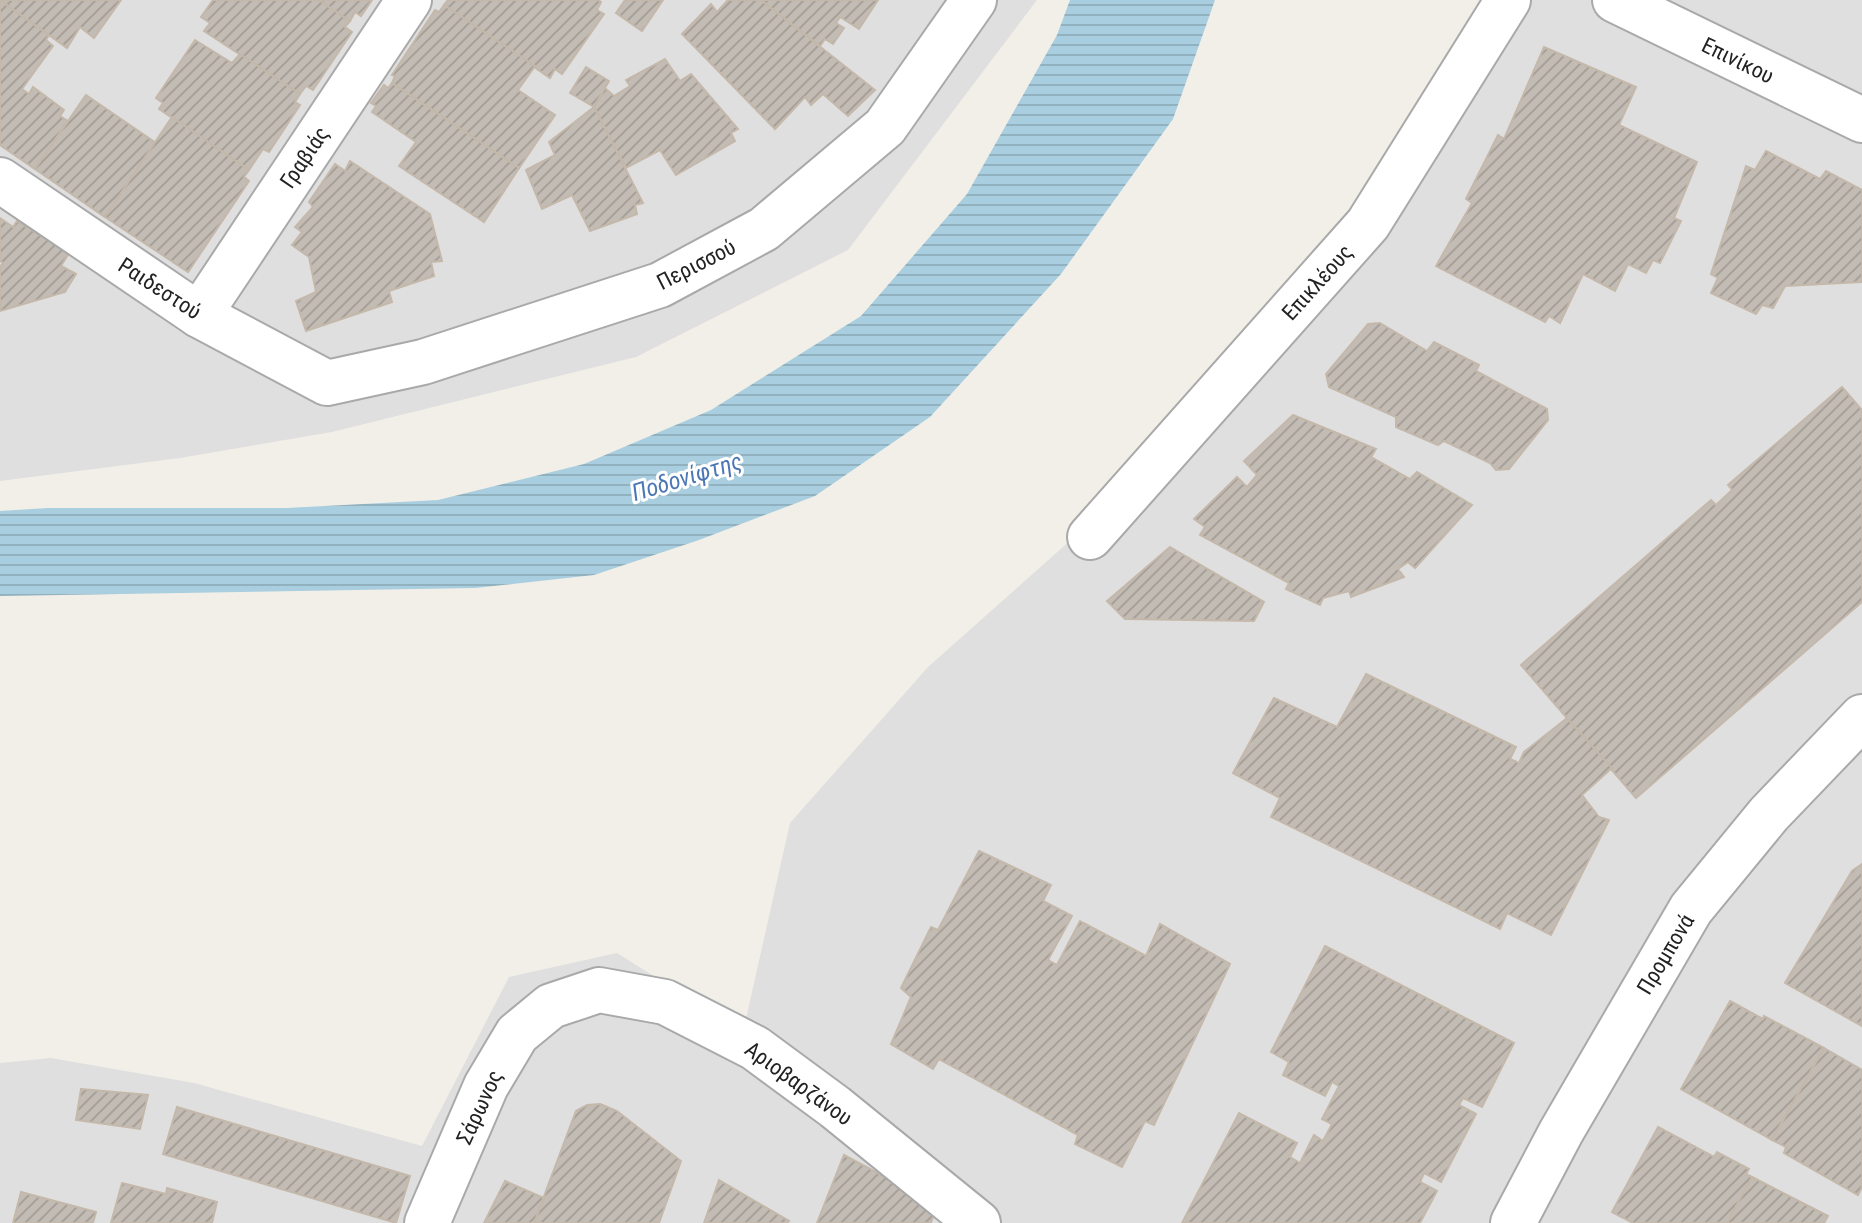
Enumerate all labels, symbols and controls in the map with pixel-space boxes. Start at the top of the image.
street label: Επινίκου [1698,32,1778,89]
street label: Γραβιάς [275,122,334,193]
street label: Περισσού [653,234,740,295]
street label: Επικλέους [1277,239,1358,325]
street label: Ραιδεστού [114,252,206,324]
water label: Ποδονίφτης [628,447,746,507]
street label: Προμπονά [1632,910,1699,999]
street label: Αριοβαρζάνου [740,1036,857,1131]
street label: Σάρωνος [451,1066,508,1148]

